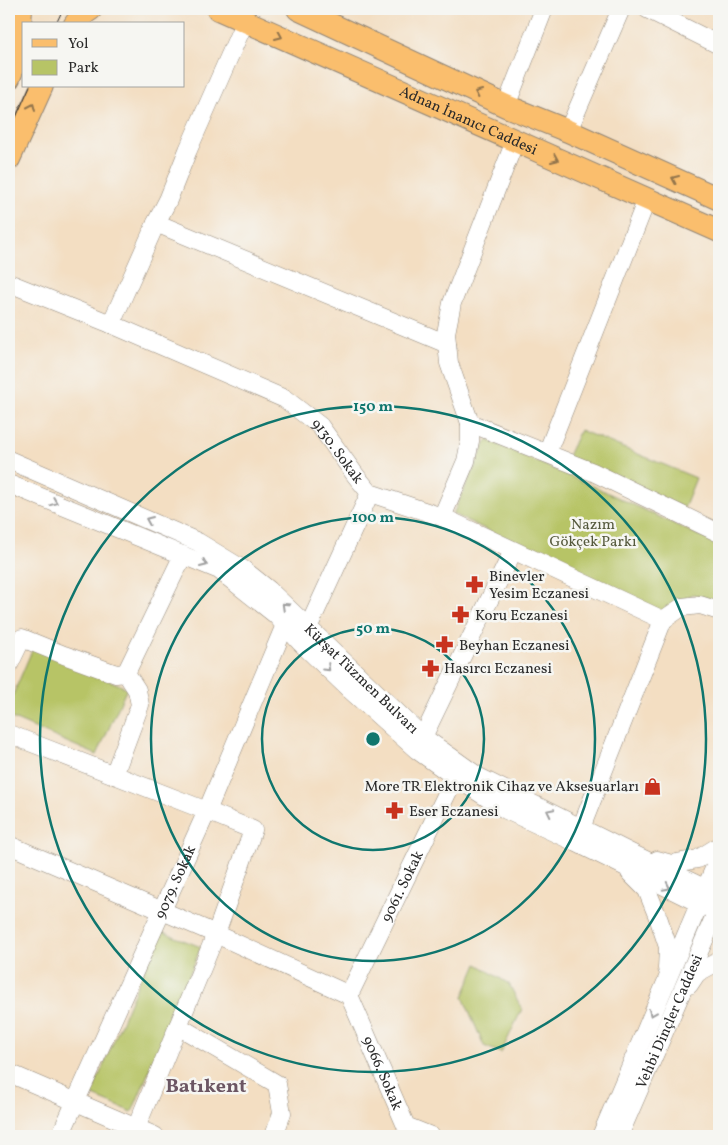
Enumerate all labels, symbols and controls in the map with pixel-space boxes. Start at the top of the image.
legend [22,22,185,88]
one-way arrow [274,29,283,40]
text: Yol [68,34,88,55]
text: Park [68,58,99,79]
street label: Adnan İnanıcı Caddesi [396,82,540,161]
one-way arrow [474,89,483,99]
one-way arrow [26,103,36,112]
one-way arrow [550,152,559,163]
one-way arrow [671,175,680,185]
text: 150 m [353,397,393,418]
street label: 9130. Sokak [306,414,367,489]
one-way arrow [49,496,58,506]
text: 100 m [352,508,395,529]
park label: Nazım Gökçek Parkı [550,515,636,553]
one-way arrow [145,516,154,527]
one-way arrow [199,558,208,569]
place label: Binevler Yesim Eczanesi [489,567,589,605]
pharmacy icon: Binevler Yesim Eczanesi [465,575,485,595]
one-way arrow [282,603,291,612]
pharmacy icon: Koru Eczanesi [451,605,471,625]
place label: Koru Eczanesi [475,606,568,627]
text: 50 m [356,619,390,640]
street label: Kürşat Tüzmen Bulvarı [299,620,423,739]
pharmacy icon: Beyhan Eczanesi [435,635,455,655]
place label: Beyhan Eczanesi [459,636,570,657]
pharmacy icon: Hasırcı Eczanesi [420,658,440,678]
place label: Hasırcı Eczanesi [444,659,552,680]
one-way arrow [322,662,331,671]
centre of rings [364,730,382,748]
shop icon: More TR Elektronik Cihaz ve Aksesuarları [643,776,663,796]
place label: More TR Elektronik Cihaz ve Aksesuarları [364,777,639,798]
pharmacy icon: Eser Eczanesi [385,801,405,821]
place label: Eser Eczanesi [409,802,499,823]
one-way arrow [546,808,555,818]
street label: 9079. Sokak [151,842,202,923]
street label: 9061. Sokak [377,847,430,926]
one-way arrow [662,881,671,891]
street label: Vehbi Dinçler Caddesi [632,951,709,1093]
one-way arrow [648,1008,659,1017]
street label: 9066. Sokak [356,1033,407,1114]
district label: Batıkent [165,1073,247,1101]

